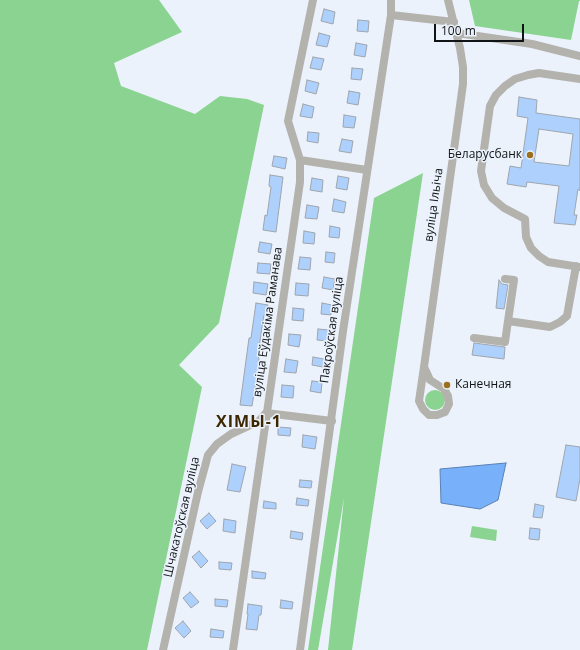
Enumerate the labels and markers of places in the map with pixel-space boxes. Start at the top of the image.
place label: Беларусбанк [448,148,522,162]
marker: Беларусбанк [525,150,535,160]
place label: Канечная [455,378,512,392]
marker: Канечная [442,380,452,390]

